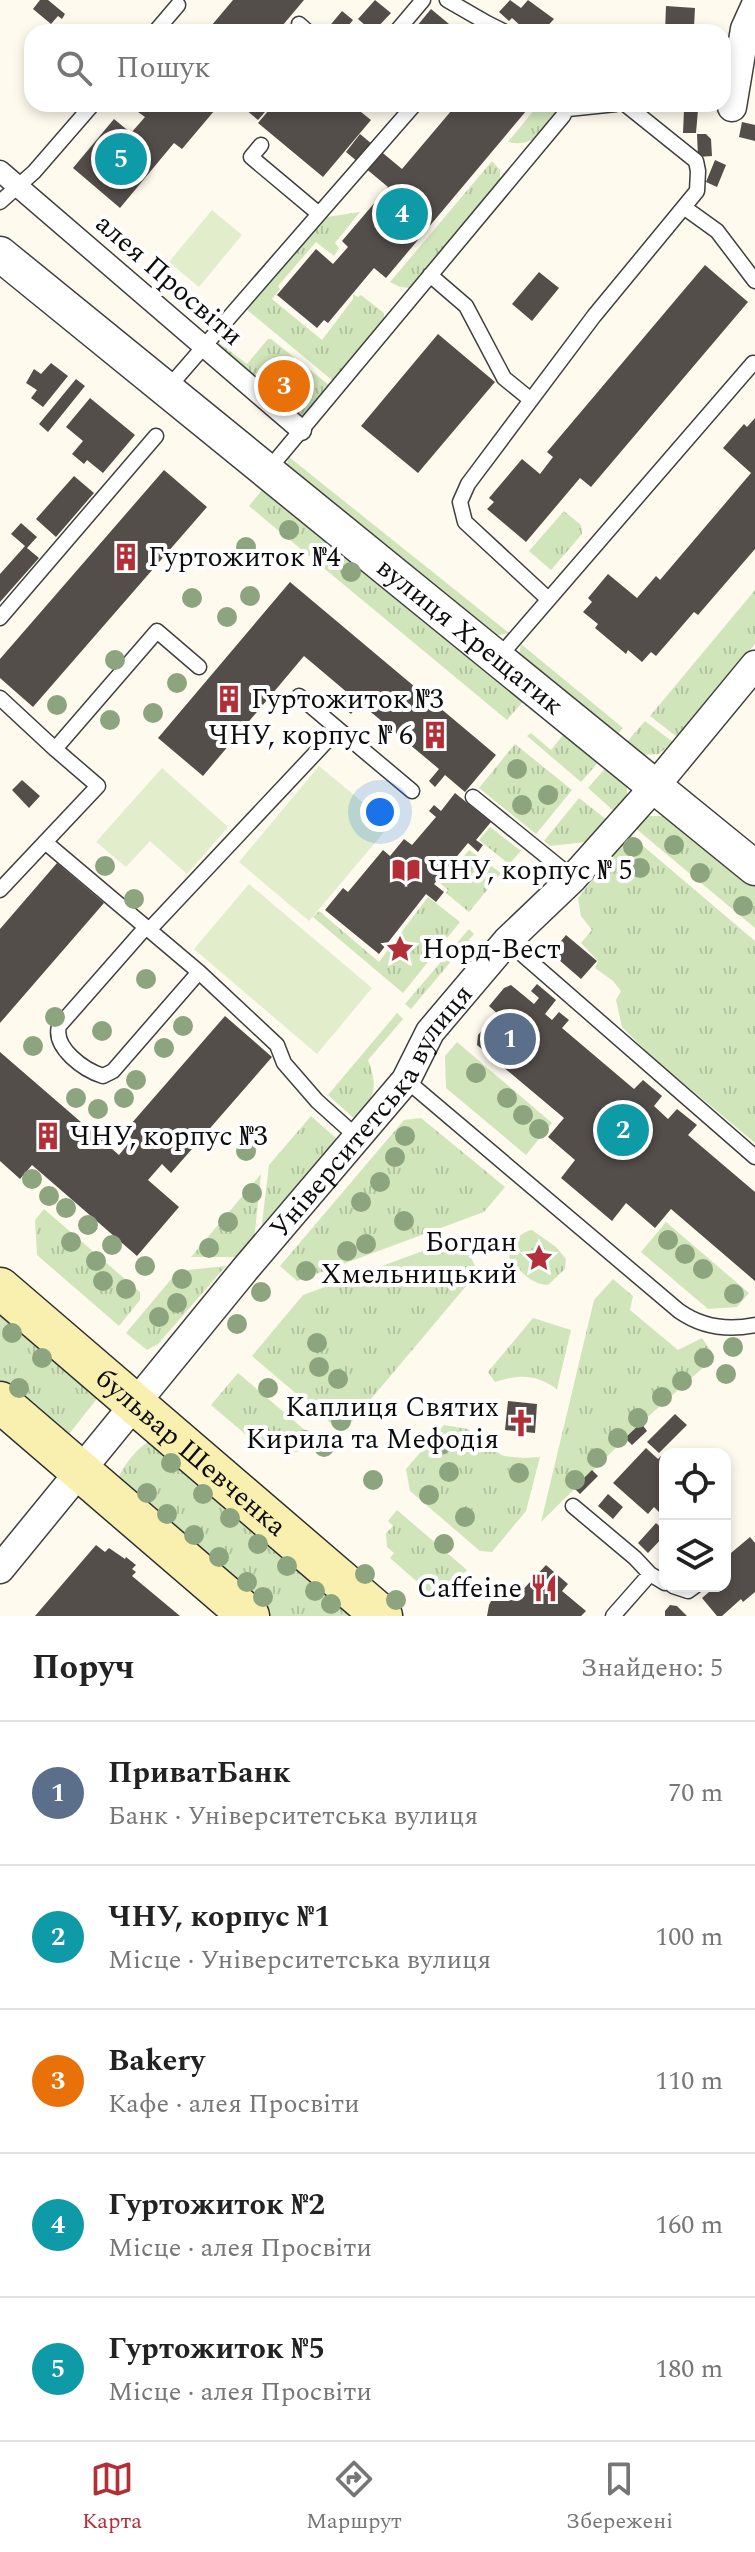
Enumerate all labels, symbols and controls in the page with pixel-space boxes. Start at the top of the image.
search box [24,24,731,112]
text: Пошук [116,45,211,91]
icon: search [52,46,96,90]
pin: 5 [95,129,147,189]
pin: 4 [376,184,428,244]
street label: алея Просвіти [85,203,253,357]
pin: 3 [258,356,310,416]
place label: Гуртожиток №4 [148,536,340,579]
building icon: Гуртожиток №4 [111,542,141,572]
street label: вулиця Хрещатик [367,547,573,726]
place label: Гуртожиток №3 [251,678,443,721]
building icon: Гуртожиток №3 [214,684,244,714]
place label: ЧНУ, корпус № 6 [208,714,413,757]
building icon: ЧНУ, корпус № 6 [420,720,450,750]
your location [360,792,400,832]
place label: ЧНУ, корпус № 5 [428,849,633,892]
library icon: ЧНУ, корпус № 5 [391,855,421,885]
place label: Норд-Вест [422,928,561,971]
place icon: Норд-Вест [385,934,415,964]
street label: Університетська вулиця [259,974,483,1248]
pin: 1 [484,1009,536,1069]
pin: 2 [597,1100,649,1160]
place label: ЧНУ, корпус №3 [70,1115,268,1158]
building icon: ЧНУ, корпус №3 [33,1121,63,1151]
place label: Богдан Хмельницький [321,1221,517,1296]
place icon: Богдан Хмельницький [524,1243,554,1273]
street label: бульвар Шевченка [86,1357,297,1547]
place label: Каплиця Святих Кирила та Мефодія [246,1386,499,1461]
church icon: Каплиця Святих Кирила та Мефодія [506,1408,536,1438]
map controls [659,1448,731,1592]
button: locate [659,1448,731,1520]
button: layers [659,1520,731,1592]
place label: Caffeine [417,1567,522,1610]
restaurant icon: Caffeine [529,1573,559,1603]
text: Поруч [32,1642,135,1694]
text: Знайдено: 5 [581,1648,723,1688]
text: ПриватБанк [108,1750,291,1796]
text: 1 [51,1773,65,1813]
text: 70 m [668,1773,723,1813]
text: Банк · Університетська вулиця [108,1796,478,1836]
text: ЧНУ, корпус №1 [108,1894,331,1940]
text: 2 [51,1917,65,1957]
text: 100 m [655,1917,723,1957]
text: Місце · Університетська вулиця [108,1940,491,1980]
text: Bakery [108,2038,205,2084]
text: 3 [51,2061,65,2101]
text: 110 m [655,2061,723,2101]
text: Кафе · алея Просвіти [108,2084,360,2124]
text: Гуртожиток №2 [108,2182,325,2228]
text: 4 [51,2205,65,2245]
text: 160 m [655,2205,723,2245]
text: Місце · алея Просвіти [108,2228,372,2268]
text: Гуртожиток №5 [108,2326,325,2372]
text: 5 [51,2349,65,2389]
text: 180 m [655,2349,723,2389]
text: Місце · алея Просвіти [108,2372,372,2412]
tab: Карта [82,2457,142,2538]
tab: Маршрут [306,2457,402,2538]
tab: Збережені [566,2457,673,2538]

